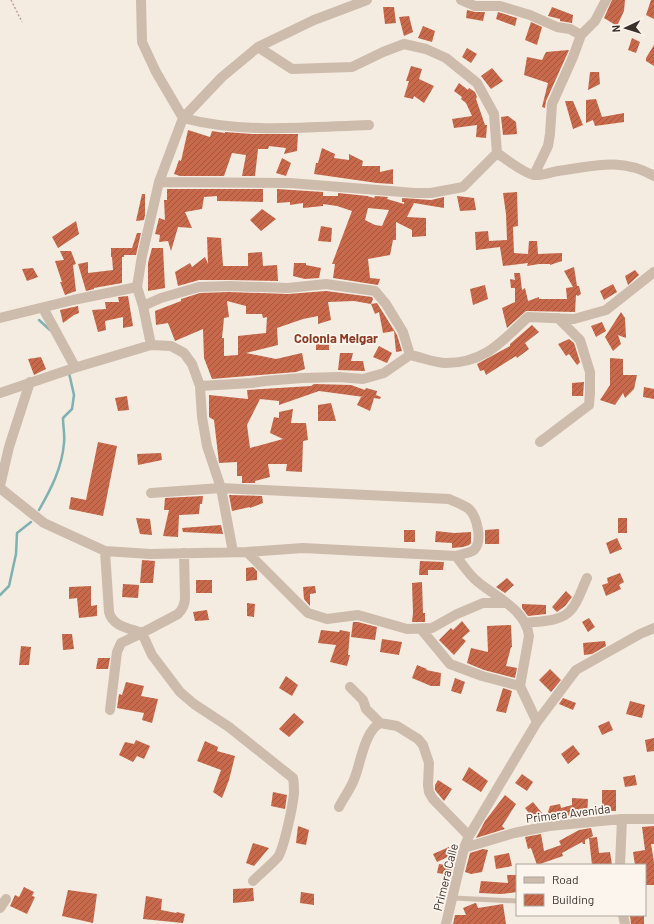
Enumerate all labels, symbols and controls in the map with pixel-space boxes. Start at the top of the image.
north arrow [606,8,646,48]
text: N [609,25,622,33]
district label: Colonia Melgar [294,330,378,346]
street label: Primera Avenida [525,801,611,825]
street label: Primera Calle [430,842,460,912]
legend [516,864,646,916]
text: Road [552,872,579,886]
text: Building [552,892,594,906]

